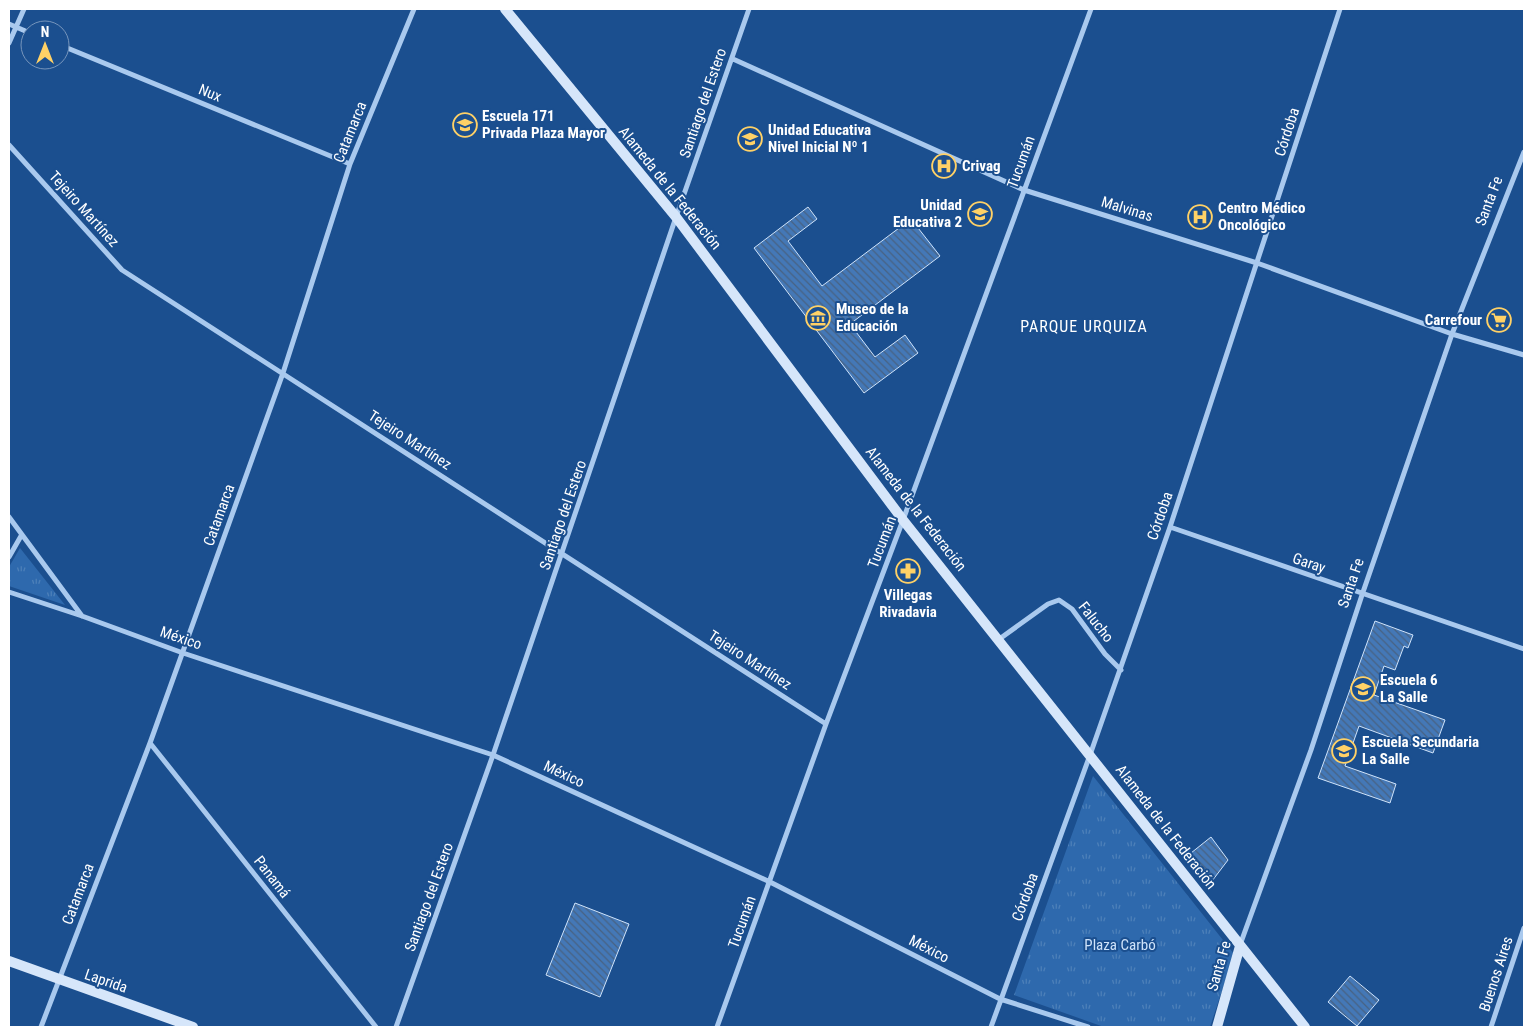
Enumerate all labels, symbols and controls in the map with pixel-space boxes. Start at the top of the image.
north arrow [20,20,70,70]
text: N [41,24,49,40]
street label: Santiago del Estero [676,46,730,160]
street label: Nux [196,80,224,106]
street label: Catamarca [330,99,370,165]
street label: Córdoba [1271,105,1303,159]
place label: Escuela 171 Privada Plaza Mayor [482,107,605,142]
school or university icon: Escuela 171 Privada Plaza Mayor [452,112,478,138]
place label: Unidad Educativa Nivel Inicial Nº 1 [768,121,871,156]
street label: Alameda de la Federación [615,123,725,253]
school or university icon: Unidad Educativa Nivel Inicial Nº 1 [737,126,763,152]
street label: Tucumán [1003,133,1039,191]
hospital icon: Crivag [931,153,957,179]
place label: Crivag [962,157,1001,175]
street label: Tejeiro Martínez [45,167,123,251]
street label: Santa Fe [1471,174,1507,228]
street label: Malvinas [1099,193,1155,225]
place label: Unidad Educativa 2 [893,196,962,231]
place label: Centro Médico Oncológico [1218,199,1305,234]
school or university icon: Unidad Educativa 2 [967,201,993,227]
hospital icon: Centro Médico Oncológico [1187,204,1213,230]
place label: Museo de la Educación [836,300,909,335]
museum icon: Museo de la Educación [805,305,831,331]
supermarket icon: Carrefour [1486,307,1512,333]
place label: Carrefour [1425,311,1482,329]
district label: PARQUE URQUIZA [1020,317,1148,336]
street label: Tejeiro Martínez [365,406,455,474]
street label: Alameda de la Federación [862,443,970,575]
street label: Santiago del Estero [536,458,590,572]
street label: Catamarca [200,482,238,548]
street label: Córdoba [1143,489,1177,543]
street label: Tucumán [864,513,900,571]
street label: Garay [1290,549,1328,577]
street label: Santa Fe [1334,556,1368,610]
pharmacy icon: Villegas Rivadavia [895,558,921,584]
place label: Villegas Rivadavia [879,586,937,621]
street label: Falucho [1075,598,1117,646]
street label: México [158,623,204,653]
street label: Tejeiro Martínez [705,626,795,694]
place label: Escuela 6 La Salle [1380,671,1438,706]
school or university icon: Escuela 6 La Salle [1350,676,1376,702]
place label: Escuela Secundaria La Salle [1362,733,1479,768]
school or university icon: Escuela Secundaria La Salle [1331,738,1357,764]
street label: México [541,757,587,791]
street label: Alameda de la Federación [1112,761,1220,893]
street label: Santiago del Estero [401,840,457,954]
street label: Panamá [250,852,294,902]
street label: Catamarca [58,861,98,927]
street label: Córdoba [1008,870,1042,924]
street label: Tucumán [724,893,760,951]
street label: México [906,931,952,967]
street label: Buenos Aires [1475,934,1517,1014]
park label: Plaza Carbó [1084,936,1156,954]
street label: Santa Fe [1203,939,1235,993]
street label: Laprida [82,965,130,997]

